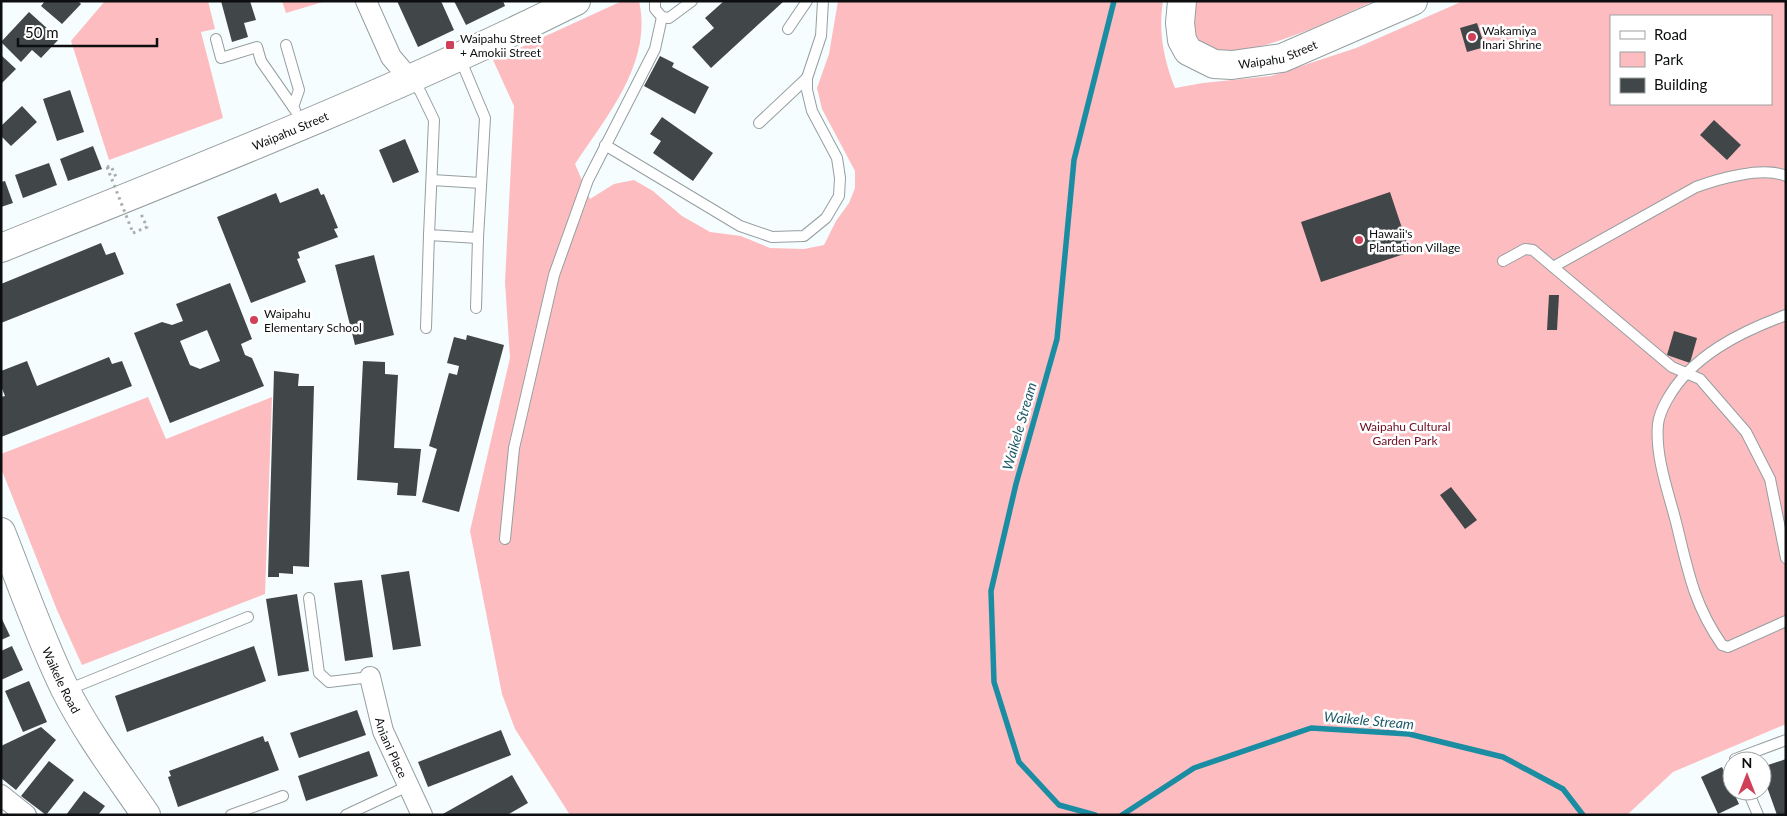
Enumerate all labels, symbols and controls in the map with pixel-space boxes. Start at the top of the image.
scale bar [18,15,156,47]
legend [1610,15,1772,105]
text: 50 m [25,23,59,41]
place label: Wakamiya Inari Shrine [1482,23,1542,52]
text: Road [1654,25,1687,43]
place label: Waipahu Street + Amokii Street [460,31,542,60]
marker: Wakamiya Inari Shrine [1466,31,1478,43]
street label: Waipahu Street [1237,36,1320,72]
marker: Waipahu Street + Amokii Street [444,39,456,51]
text: Park [1654,50,1684,68]
text: Building [1654,75,1707,93]
street label: Waipahu Street [250,108,331,153]
place label: Hawaii's Plantation Village [1369,226,1460,255]
marker: Hawaii's Plantation Village [1353,234,1365,246]
place label: Waipahu Elementary School [264,306,362,335]
marker: Waipahu Elementary School [248,314,260,326]
water label: Waikele Stream [998,380,1040,472]
park label: Waipahu Cultural Garden Park [1359,419,1451,448]
street label: Waikele Road [39,645,84,716]
water label: Waikele Stream [1323,708,1415,732]
street label: Aniani Place [373,716,411,780]
north arrow [1722,751,1772,801]
text: N [1742,754,1752,771]

